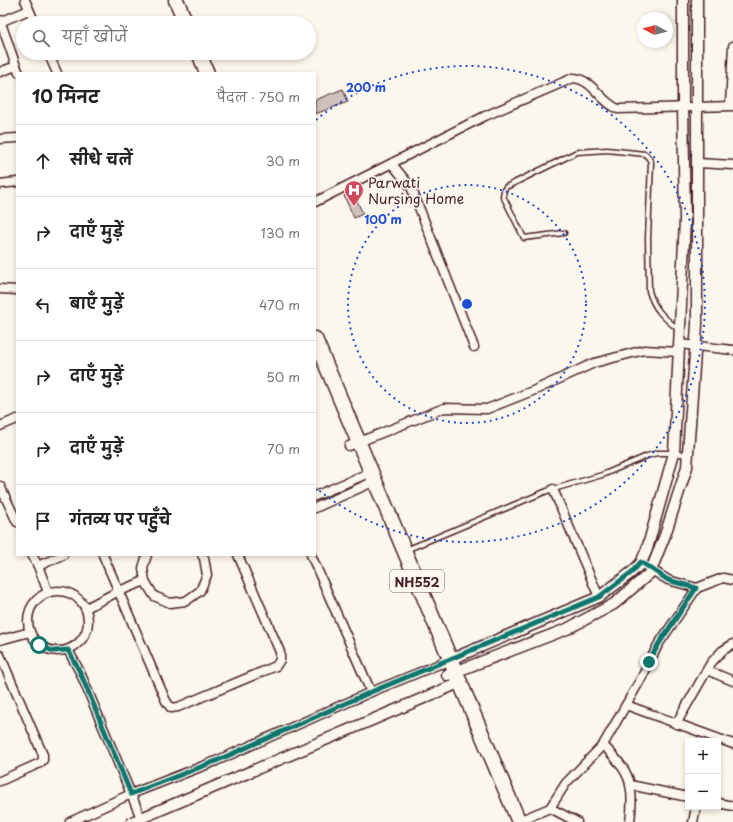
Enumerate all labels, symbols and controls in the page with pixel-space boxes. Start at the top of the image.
north arrow [637,12,673,48]
search box [16,16,316,60]
text: यहाँ खोजें [62,24,128,47]
icon: search [30,27,52,49]
text: 200 m [346,78,386,96]
text: 10 मिनट [32,83,99,109]
text: पैदल · 750 m [217,87,300,106]
text: सीधे चलें [70,147,132,170]
icon: ahead [32,150,54,172]
text: 30 m [266,151,300,170]
place label: Parwati Nursing Home [368,172,464,209]
hospital icon: Parwati Nursing Home [343,179,365,207]
text: 100 m [364,210,402,228]
text: दाएँ मुड़ें [70,219,123,242]
icon: right [32,222,54,244]
text: 130 m [261,223,300,242]
text: बाएँ मुड़ें [70,291,124,314]
icon: left [32,294,54,316]
text: 470 m [259,295,300,314]
centre of rings [460,297,474,311]
text: दाएँ मुड़ें [70,363,123,386]
icon: right [32,366,54,388]
text: 50 m [266,367,300,386]
text: दाएँ मुड़ें [70,435,123,458]
icon: right [32,438,54,460]
text: 70 m [267,439,300,458]
text: गंतव्य पर पहुँचे [70,507,171,530]
icon: arrive [32,510,54,532]
road number: NH552 [390,570,444,592]
route start [30,636,48,654]
route end [640,653,658,671]
map controls [685,738,721,810]
button: + [685,738,721,774]
button: − [685,774,721,810]

